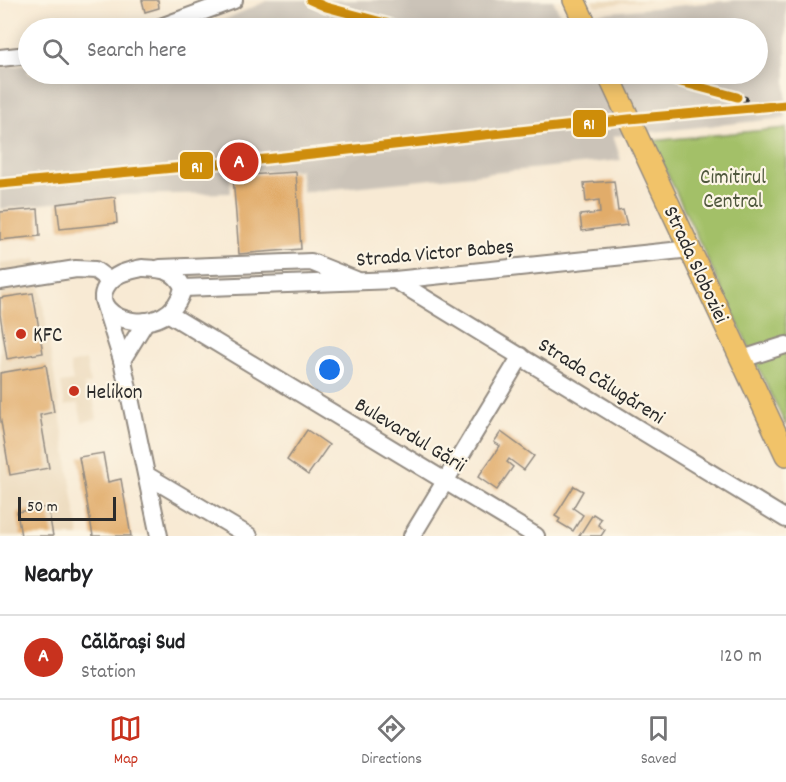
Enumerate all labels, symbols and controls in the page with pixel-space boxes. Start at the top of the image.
search box [18,18,768,84]
icon: search [39,35,72,68]
text: Search here [87,36,186,67]
line badge: R1 [572,109,607,138]
text: R1 [583,114,595,137]
pin: A [220,140,258,184]
line badge: R1 [179,151,214,180]
text: R1 [191,157,203,180]
park label: Cimitirul Central [700,164,766,218]
street label: Strada Sloboziei [654,202,735,329]
street label: Strada Victor Babeș [355,233,515,277]
place label: KFC [33,322,62,352]
marker: KFC [14,327,28,341]
street label: Strada Călugăreni [531,332,670,434]
your location [315,355,344,384]
place label: Helikon [86,379,143,409]
marker: Helikon [67,384,81,398]
street label: Bulevardul Gării [348,392,471,482]
scale bar [18,494,116,522]
text: 50 m [27,496,58,519]
text: Nearby [24,557,92,594]
text: Călărași Sud [81,628,185,659]
text: A [38,643,49,671]
text: 120 m [720,643,762,671]
text: Station [81,659,136,687]
tab: Map [109,712,142,771]
tab: Directions [361,712,422,771]
tab: Saved [641,712,677,771]

